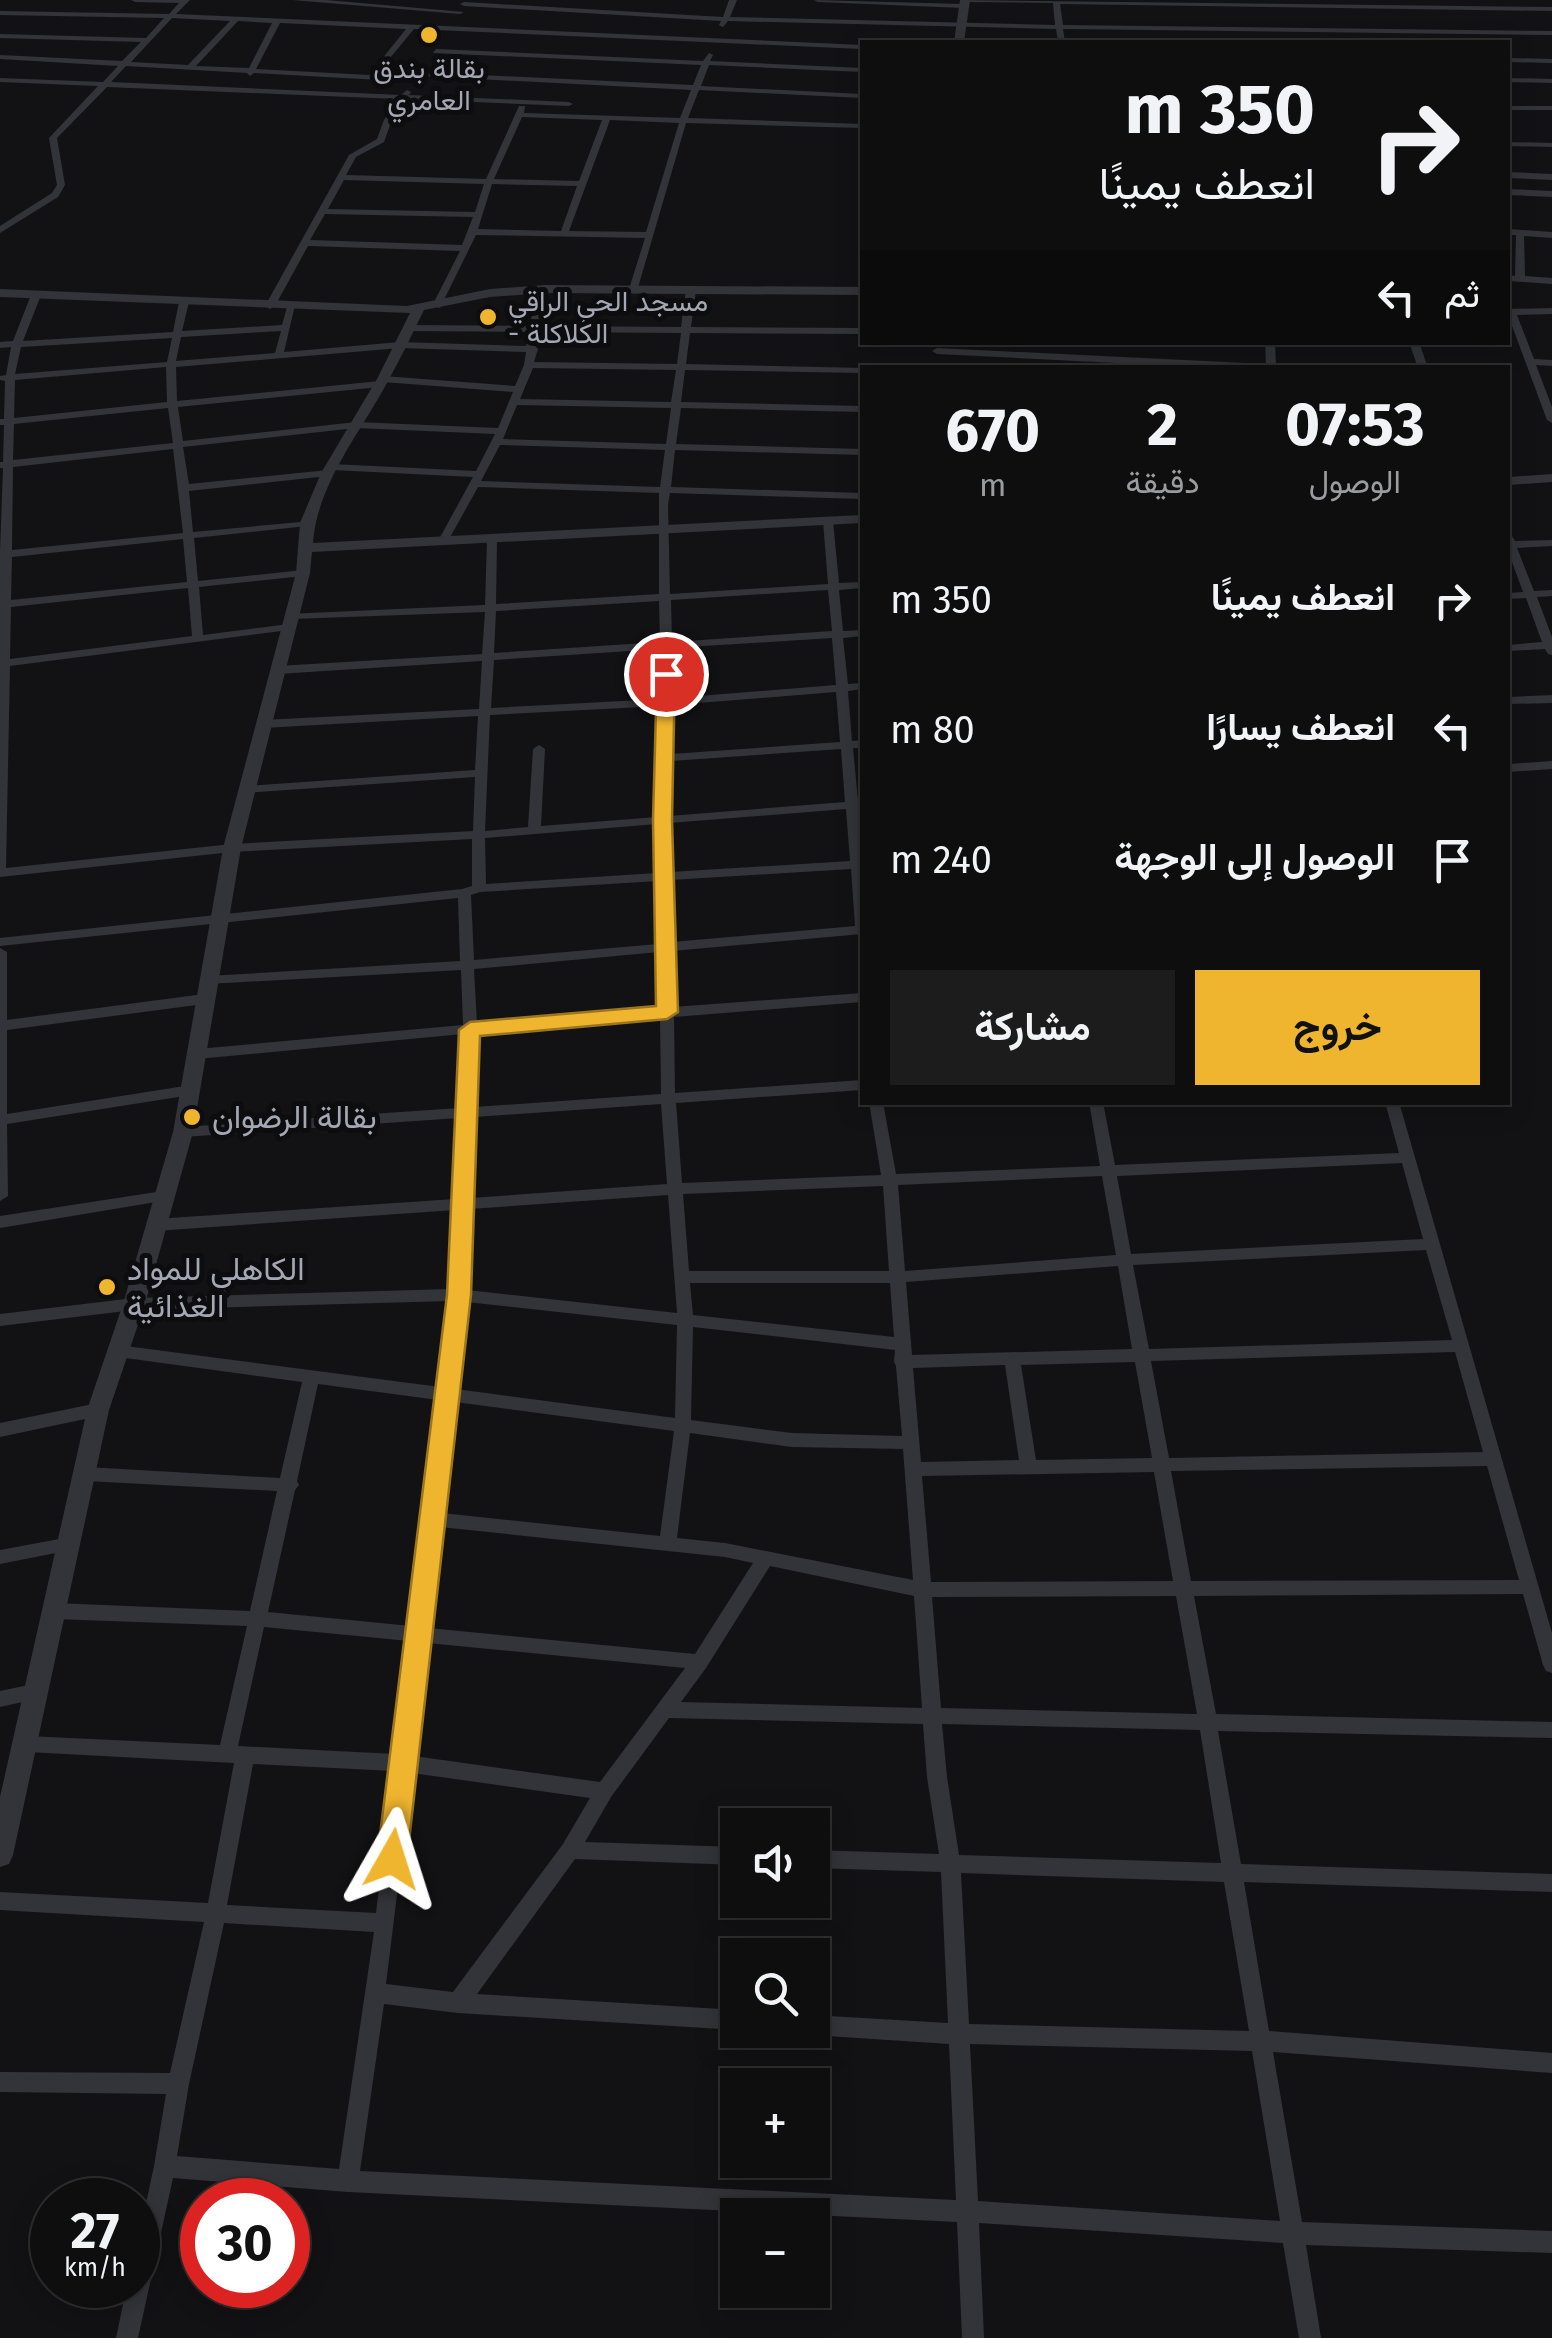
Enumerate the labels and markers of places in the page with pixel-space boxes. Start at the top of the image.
marker: بقالة بندق العامري [418,24,440,46]
place label: بقالة بندق العامري [373,52,485,123]
place label: مسجد الحي الراقي - الكلاكلة [508,285,708,350]
marker: مسجد الحي الراقي - الكلاكلة [477,306,499,328]
pin [624,632,709,717]
place label: بقالة الرضوان [212,1098,377,1137]
marker: بقالة الرضوان [181,1106,203,1128]
place label: الكاهلي للمواد الغذائية [127,1250,305,1325]
marker: الكاهلي للمواد الغذائية [96,1276,118,1298]

